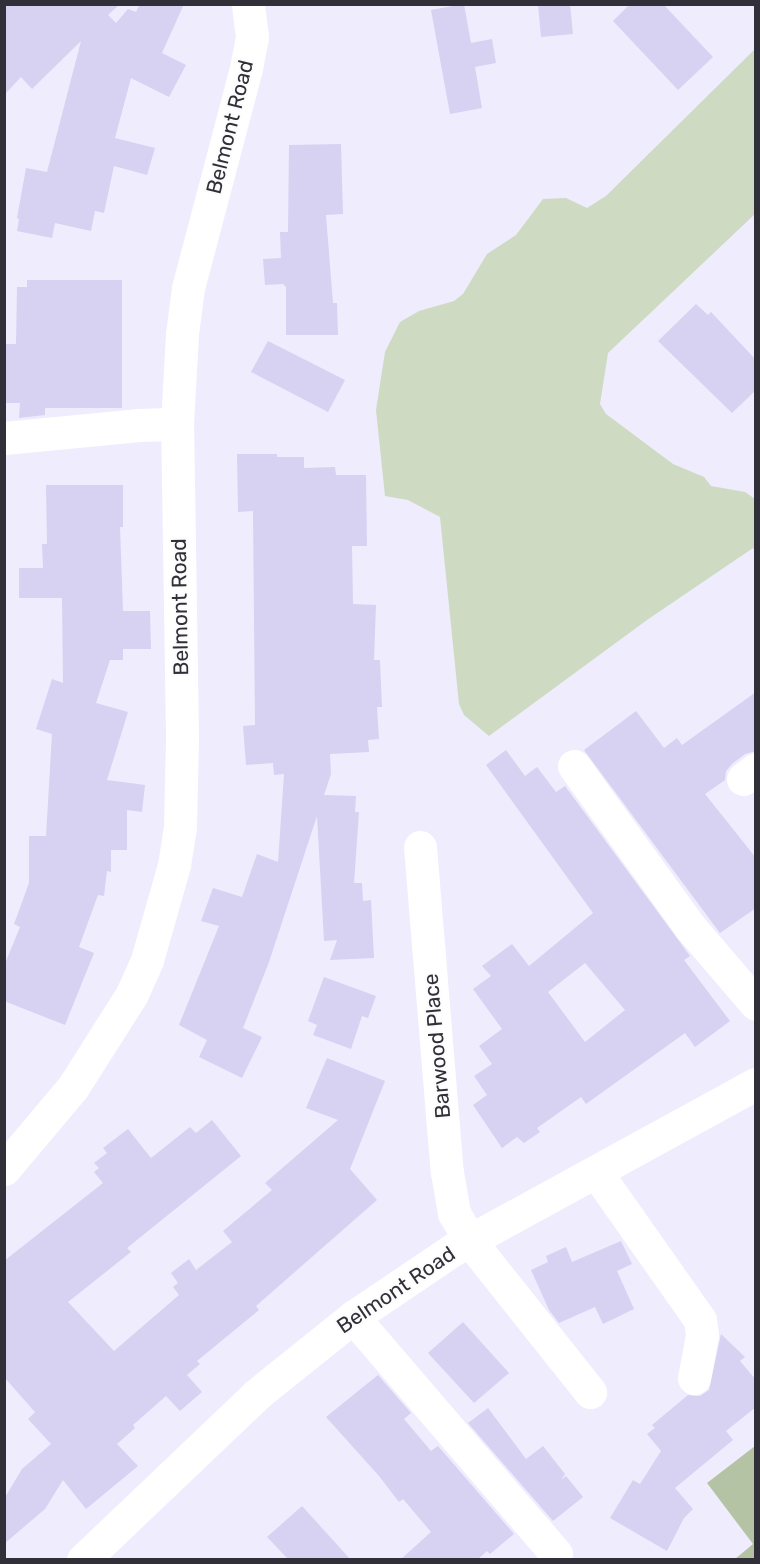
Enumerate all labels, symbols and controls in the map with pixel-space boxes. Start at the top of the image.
street label: Belmont Road [201,57,259,197]
street label: Belmont Road [166,538,194,676]
street label: Barwood Place [418,972,456,1120]
street label: Belmont Road [332,1241,460,1339]

